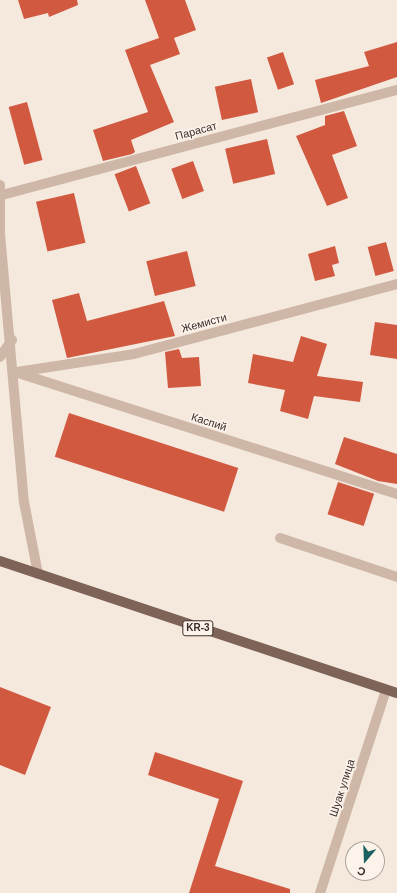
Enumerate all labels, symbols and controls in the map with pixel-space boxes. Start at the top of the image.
street label: Парасат [174,119,218,143]
street label: Жемисти [180,311,228,335]
street label: Каспий [190,410,228,434]
road number: KR-3 [182,620,214,636]
street label: Шуак улица [327,758,357,818]
north arrow [345,841,385,881]
text: С [356,864,367,878]

